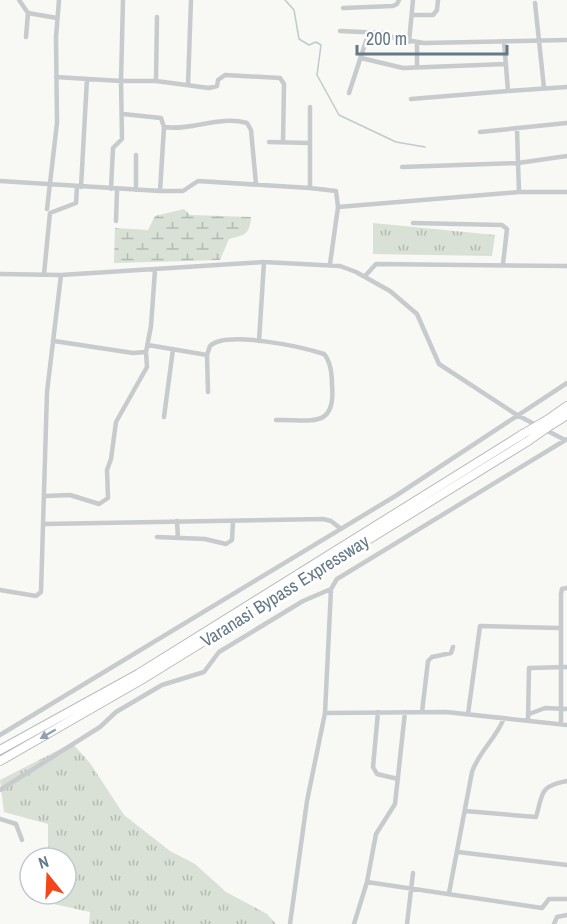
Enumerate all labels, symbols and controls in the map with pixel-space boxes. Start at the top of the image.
scale bar [357,18,507,56]
text: 200 m [366,26,407,51]
street label: Varanasi Bypass Expressway [196,528,374,653]
one-way arrow [40,728,56,739]
north arrow [18,846,78,906]
text: N [35,850,51,874]

